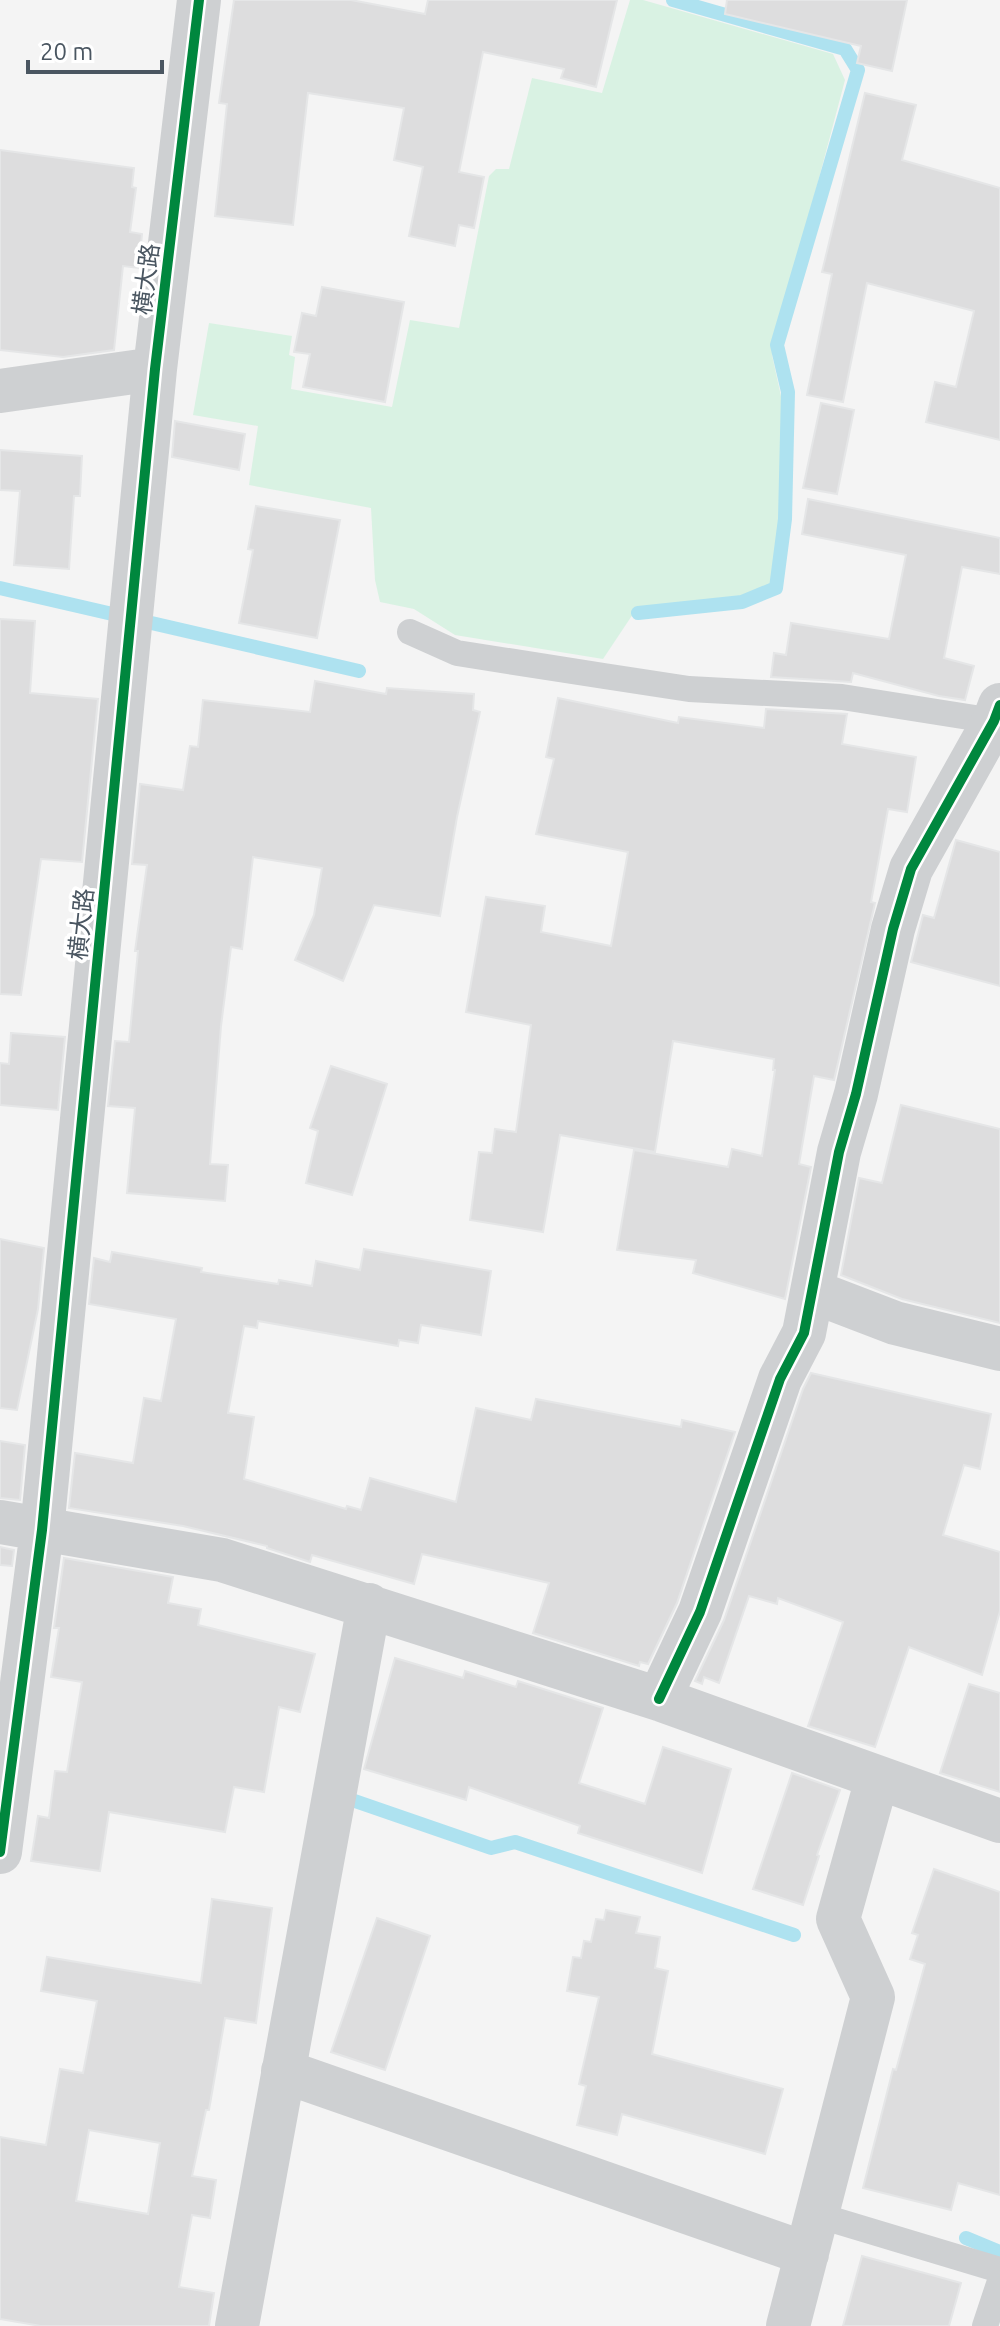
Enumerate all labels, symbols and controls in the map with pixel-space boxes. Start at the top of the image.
scale bar [28,24,162,74]
text: 20 m [40,38,93,65]
street label: 横大路 [128,242,164,316]
street label: 横大路 [64,887,98,961]

